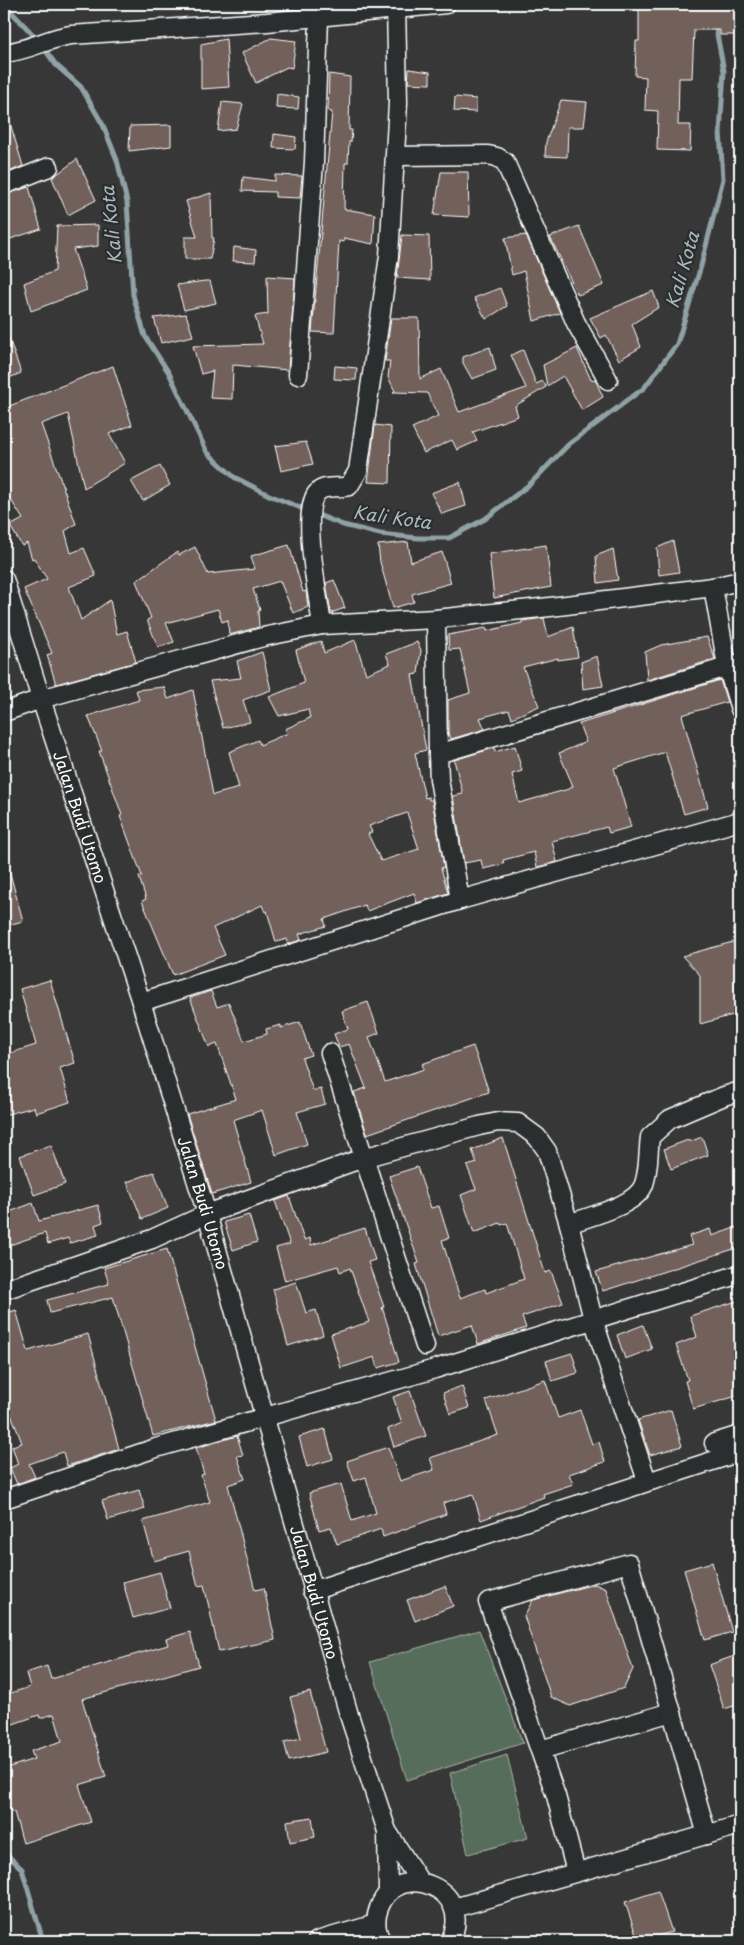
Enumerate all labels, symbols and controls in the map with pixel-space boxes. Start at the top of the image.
water label: Kali Kota [93,184,128,266]
water label: Kali Kota [658,227,706,311]
water label: Kali Kota [351,498,434,535]
street label: Jalan Budi Utomo [48,748,114,886]
street label: Jalan Budi Utomo [173,1133,235,1272]
street label: Jalan Budi Utomo [285,1522,346,1662]

